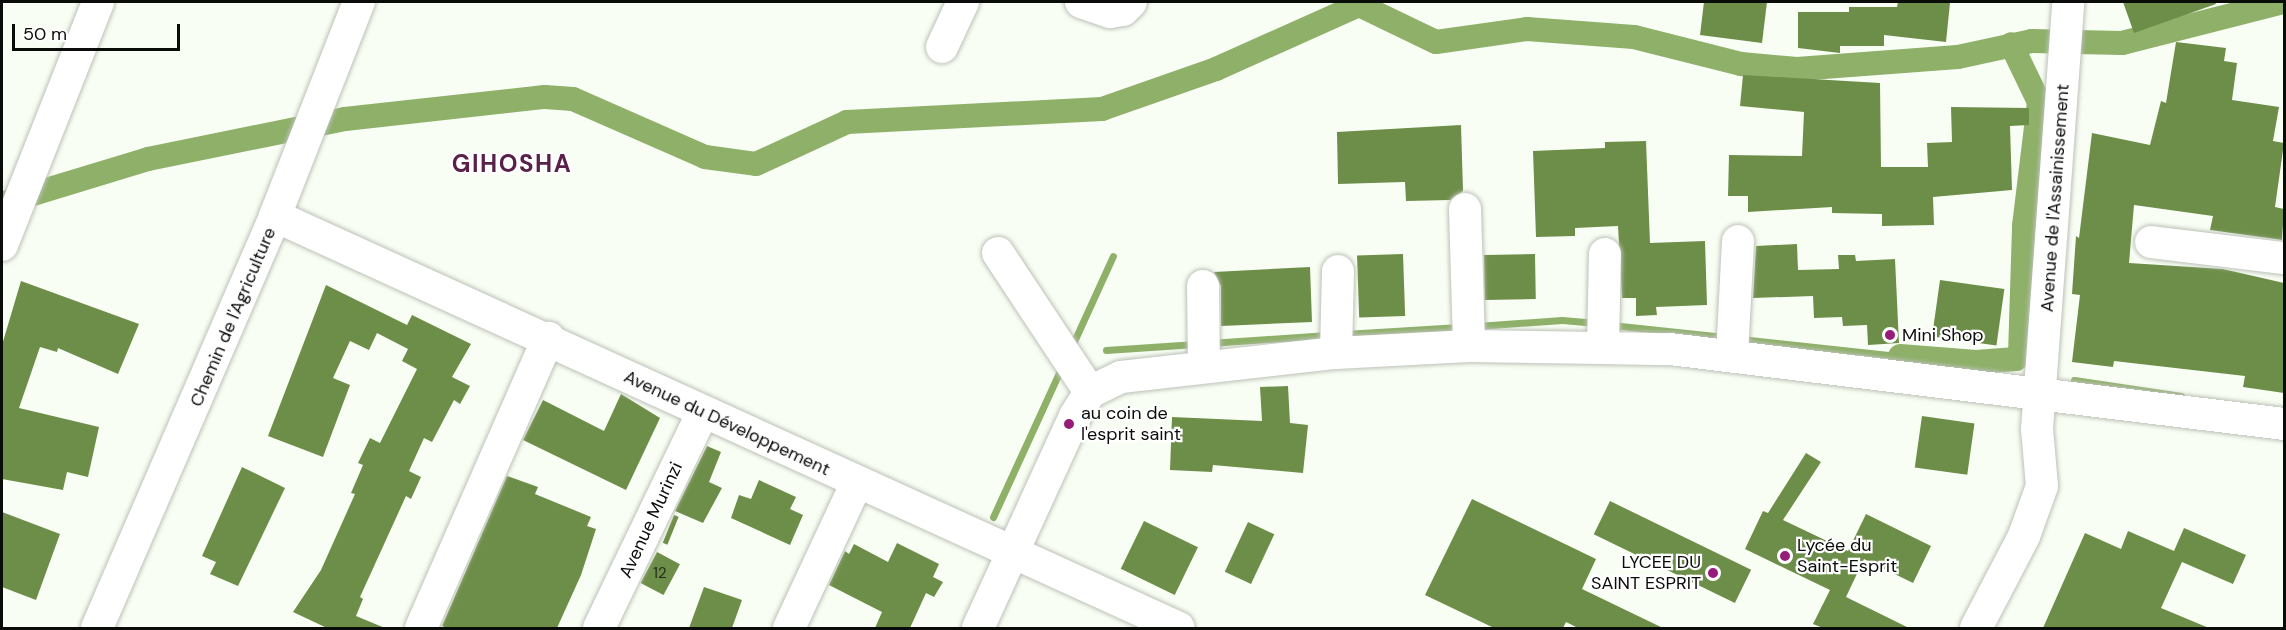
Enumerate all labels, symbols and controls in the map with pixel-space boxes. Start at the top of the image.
scale bar [15,12,183,50]
text: 50 m [23,22,67,46]
street label: Avenue de l'Assainissement [2036,83,2074,313]
district label: GIHOSHA [452,150,572,178]
street label: Chemin de l'Agriculture [185,224,281,410]
place label: Mini Shop [1902,324,1984,346]
marker: Mini Shop [1883,328,1897,342]
street label: Avenue du Développement [621,366,833,480]
place label: au coin de l'esprit saint [1081,403,1181,446]
marker: au coin de l'esprit saint [1062,417,1076,431]
street label: Avenue Murinzi [615,459,687,581]
place label: Lycée du Saint-Esprit [1797,535,1897,578]
marker: Lycée du Saint-Esprit [1778,549,1792,563]
place label: LYCEE DU SAINT ESPRIT [1591,552,1701,594]
house number: 12 [653,565,667,583]
marker: LYCEE DU SAINT ESPRIT [1706,566,1720,580]

